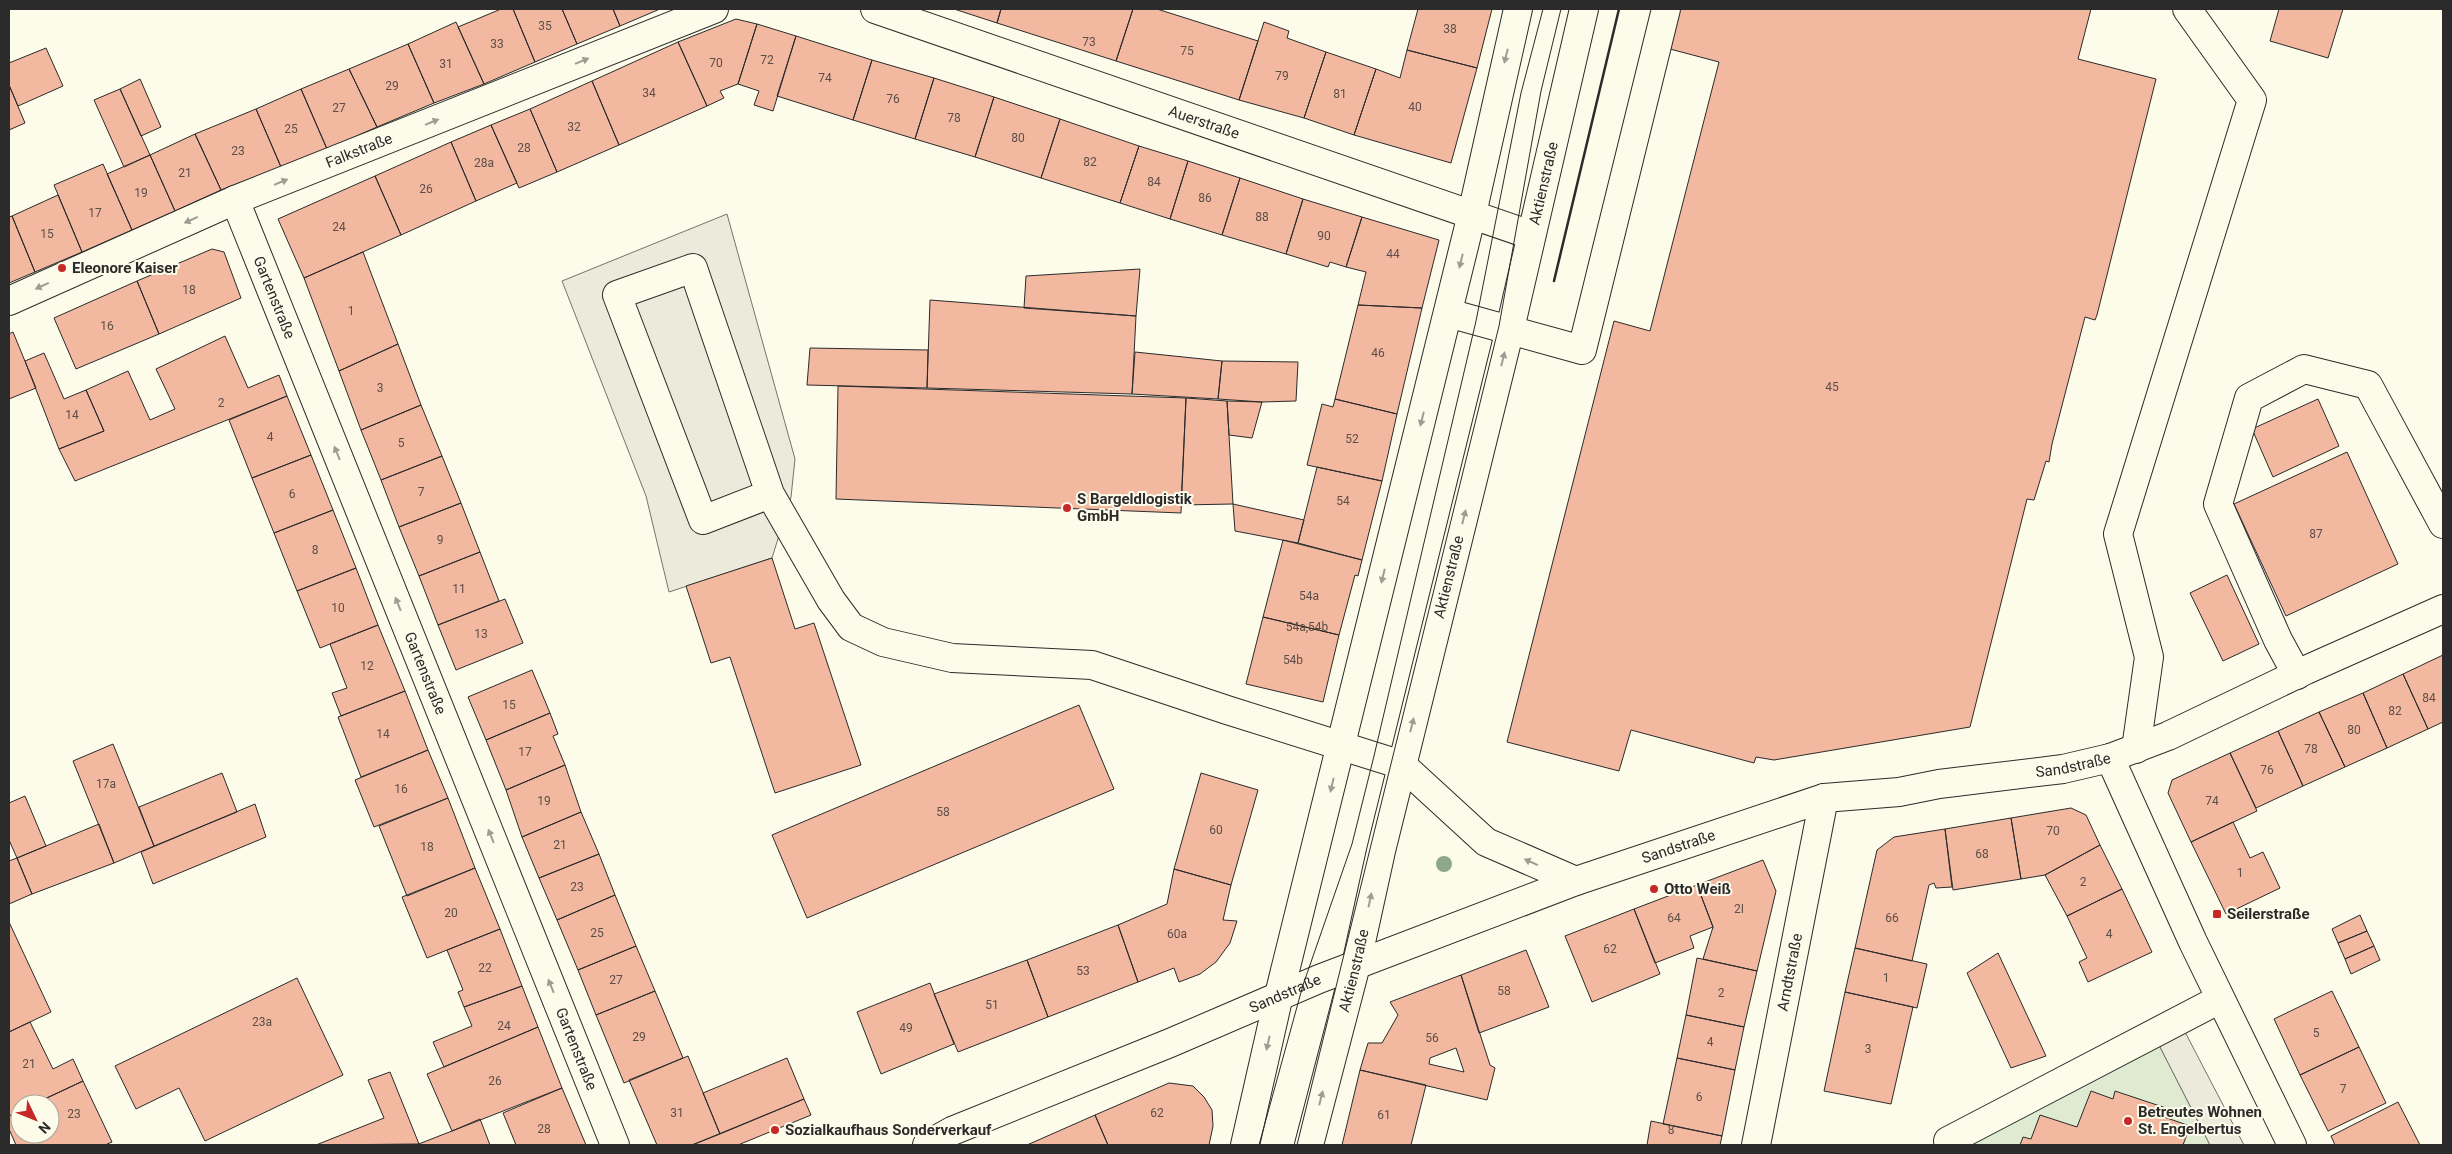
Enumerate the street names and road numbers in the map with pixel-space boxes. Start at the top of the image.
street label: Auerstraße [1166,102,1242,143]
street label: Falkstraße [323,129,395,172]
street label: Aktienstraße [1525,140,1562,227]
street label: Gartenstraße [249,253,299,341]
street label: Aktienstraße [1430,534,1468,620]
street label: Gartenstraße [401,629,450,717]
street label: Sandstraße [2035,749,2113,781]
street label: Sandstraße [1639,826,1718,867]
street label: Aktienstraße [1335,928,1373,1014]
street label: Arndtstraße [1773,932,1806,1013]
street label: Sandstraße [1246,970,1324,1017]
street label: Gartenstraße [552,1005,601,1093]

